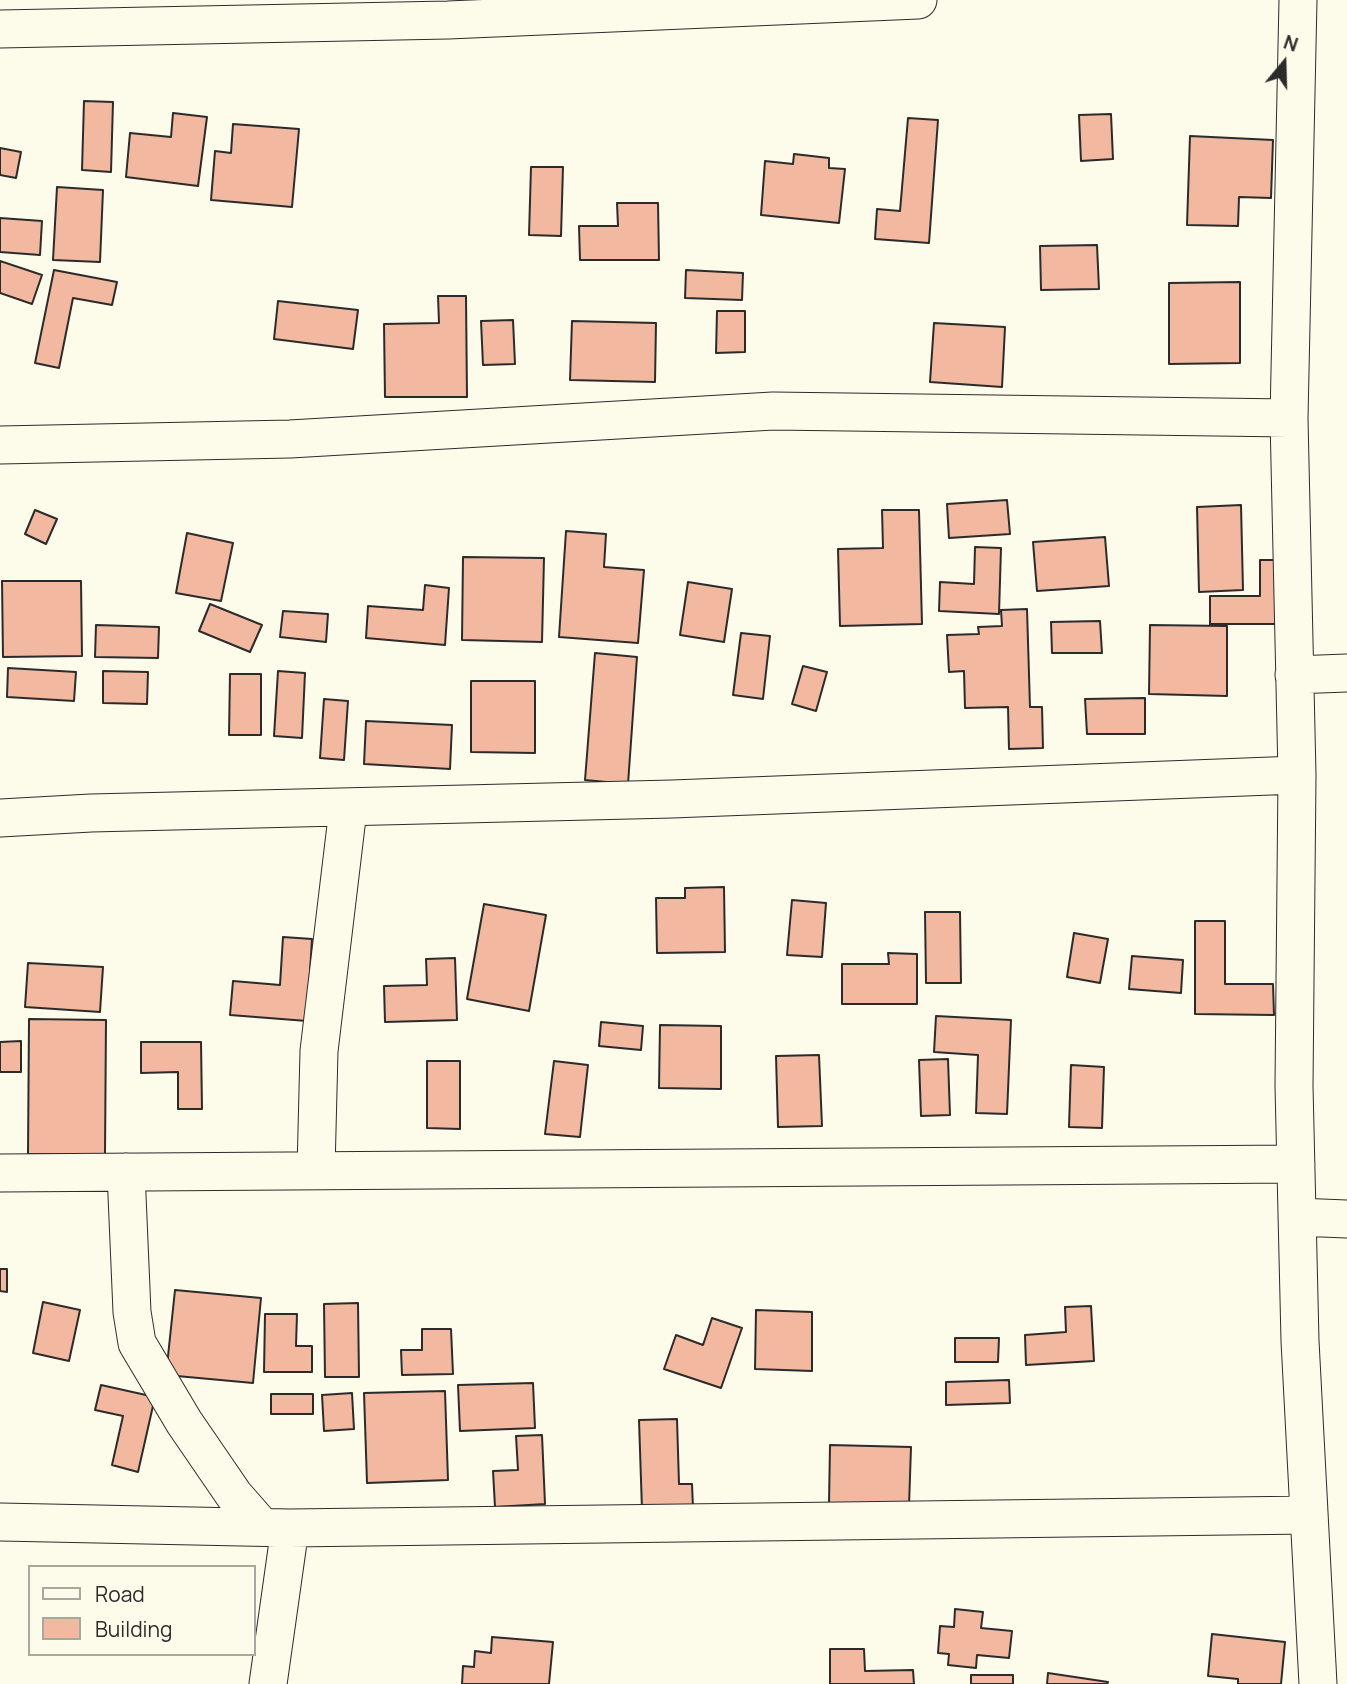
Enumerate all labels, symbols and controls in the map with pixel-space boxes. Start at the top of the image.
north arrow [1249,28,1319,98]
text: N [1280,29,1302,58]
legend [28,1565,256,1656]
text: Road [95,1580,145,1608]
text: Building [95,1615,172,1643]

